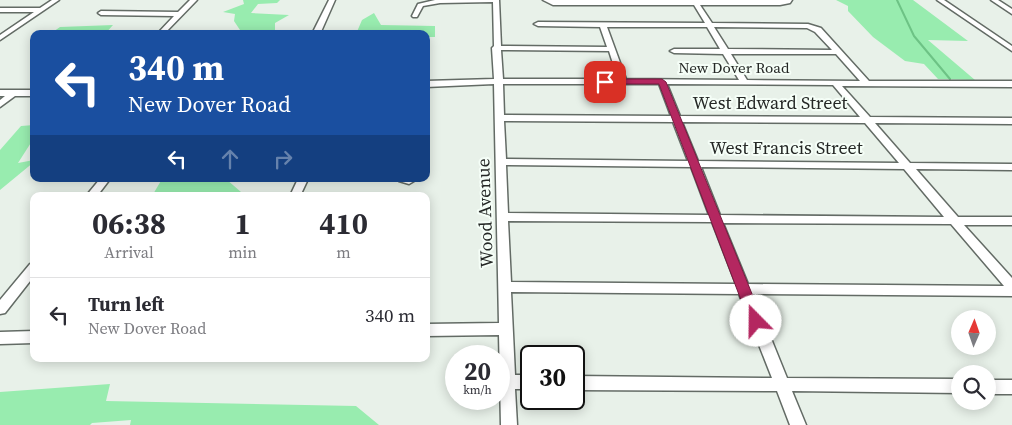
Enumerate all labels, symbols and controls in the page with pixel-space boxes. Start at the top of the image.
text: 340 m [128,44,224,92]
icon: left [45,50,110,115]
street label: New Dover Road [679,57,790,78]
pin [584,61,626,103]
icon: arrive [591,68,619,96]
text: New Dover Road [128,89,291,119]
street label: West Edward Street [693,90,848,115]
street label: West Francis Street [709,135,863,160]
icon: left [163,145,191,173]
icon: ahead [216,145,244,173]
icon: right [269,145,297,173]
street label: Wood Avenue [470,158,499,268]
text: 06:38 [92,203,166,244]
text: 1 [234,203,251,244]
text: 410 [319,203,368,244]
text: Arrival [104,241,154,263]
text: min [228,241,257,263]
text: m [336,241,351,263]
text: Turn left [88,291,164,317]
position arrow [729,294,781,346]
icon: left [45,301,73,329]
text: 340 m [365,302,415,328]
north arrow [951,310,996,355]
map controls [951,310,996,410]
text: New Dover Road [88,317,206,339]
speed limit sign: 30 [520,345,585,410]
text: 20 [464,354,491,388]
button: search [951,365,996,410]
text: km/h [463,382,492,398]

